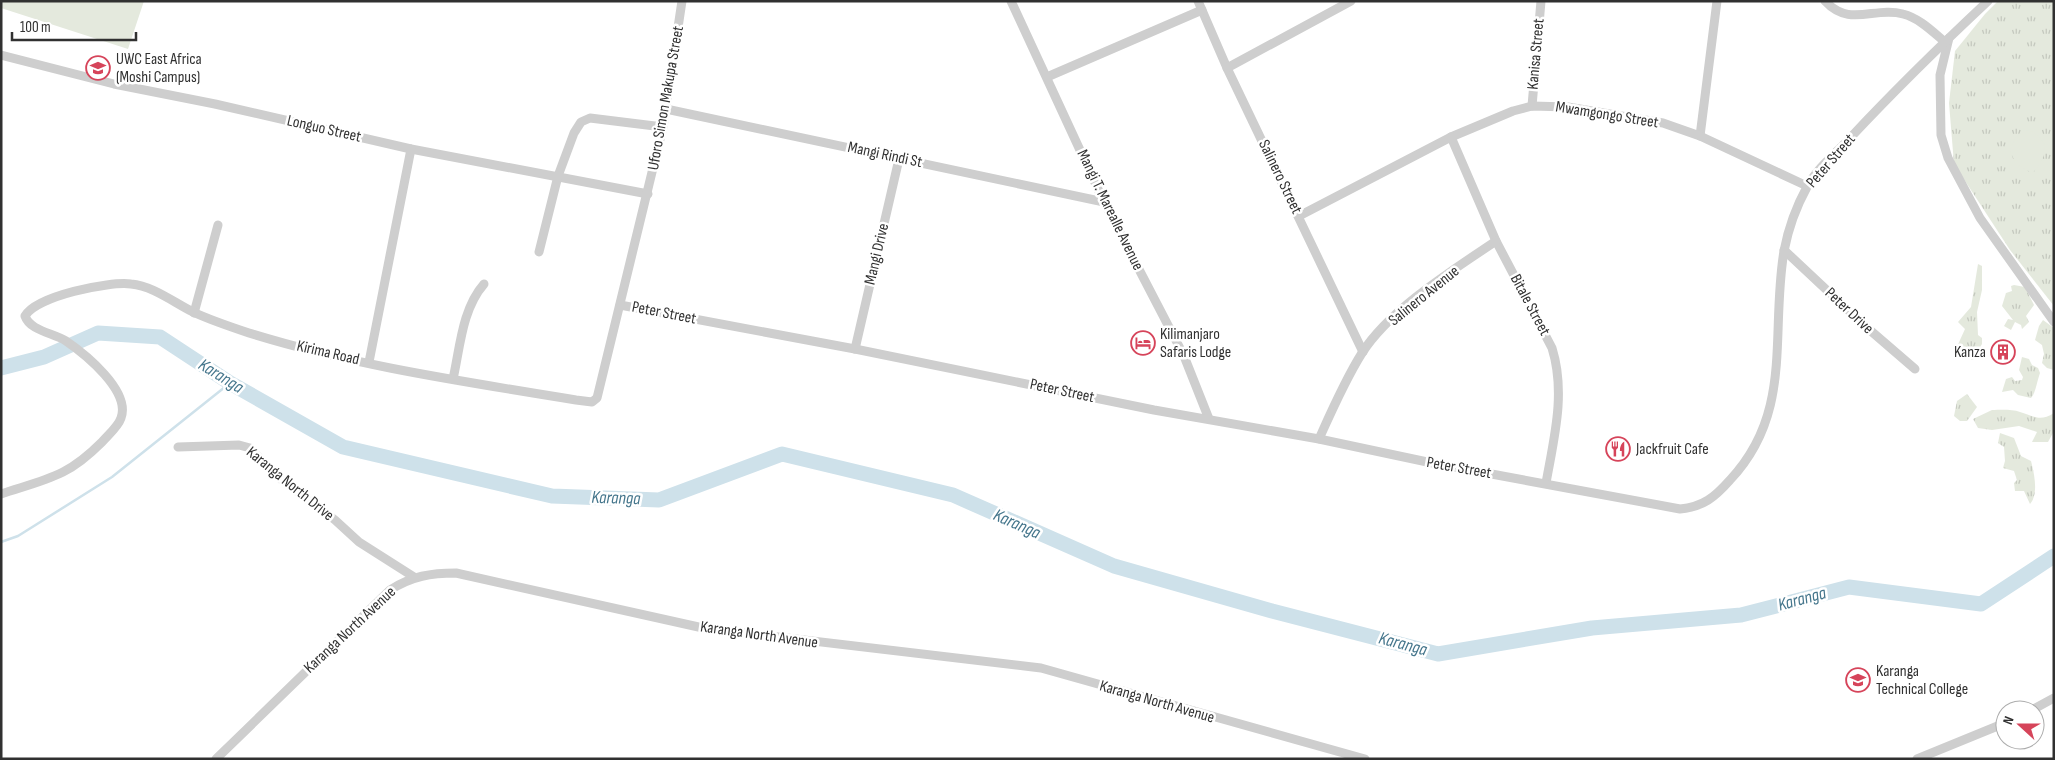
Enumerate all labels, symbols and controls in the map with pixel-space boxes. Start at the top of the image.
scale bar [12,10,136,42]
text: 100 m [20,18,51,37]
street label: Kanisa Street [1523,18,1549,90]
street label: Uforo Simon Makupa Street [644,24,688,172]
place label: UWC East Africa (Moshi Campus) [116,50,202,87]
school or university icon: UWC East Africa (Moshi Campus) [85,55,111,81]
street label: Mwamgongo Street [1554,97,1660,133]
street label: Longuo Street [285,111,363,147]
street label: Peter Street [1802,130,1860,192]
street label: Salinero Street [1254,137,1306,217]
street label: Mangi Rindi St [846,138,924,172]
street label: Mangi T. Marealle Avenue [1073,147,1147,273]
street label: Mangi Drive [861,221,893,287]
street label: Salinero Avenue [1385,262,1463,330]
street label: Bitale Street [1506,271,1554,339]
street label: Peter Drive [1821,284,1877,338]
street label: Peter Street [630,297,698,329]
place label: Kilimanjaro Safaris Lodge [1160,325,1231,362]
hotel icon: Kilimanjaro Safaris Lodge [1130,330,1156,356]
street label: Kirima Road [295,337,361,369]
building icon: Kanza [1990,339,2016,365]
place label: Kanza [1954,343,1986,362]
water label: Karanga [195,354,248,398]
street label: Peter Street [1028,375,1096,407]
restaurant icon: Jackfruit Cafe [1605,436,1631,462]
place label: Jackfruit Cafe [1635,440,1709,459]
street label: Karanga North Drive [242,443,338,525]
street label: Peter Street [1425,453,1493,483]
water label: Karanga [591,487,642,509]
water label: Karanga [990,504,1044,544]
water label: Karanga [1776,582,1829,616]
street label: Karanga North Avenue [300,583,400,677]
street label: Karanga North Avenue [699,617,819,653]
water label: Karanga [1377,627,1430,661]
place label: Karanga Technical College [1876,662,1968,699]
school or university icon: Karanga Technical College [1845,667,1871,693]
street label: Karanga North Avenue [1097,677,1217,727]
north arrow [1995,700,2045,750]
text: N [1999,714,2018,727]

